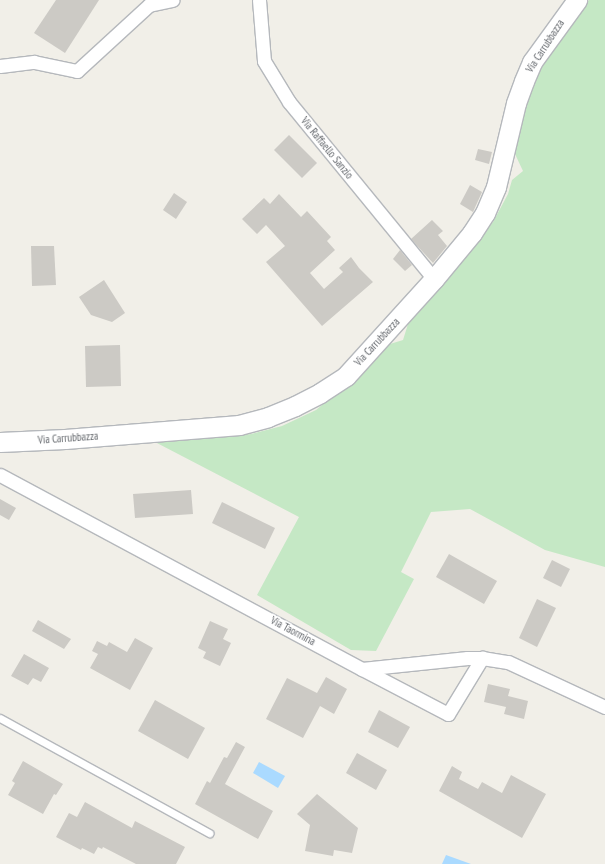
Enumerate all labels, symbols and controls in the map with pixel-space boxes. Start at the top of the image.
street label: Via Carrubbazza [523,17,567,75]
street label: Via Raffaello Sanzio [298,114,356,182]
street label: Via Carrubbazza [352,315,402,369]
street label: Via Carrubbazza [37,429,99,447]
street label: Via Taormina [268,614,318,648]

